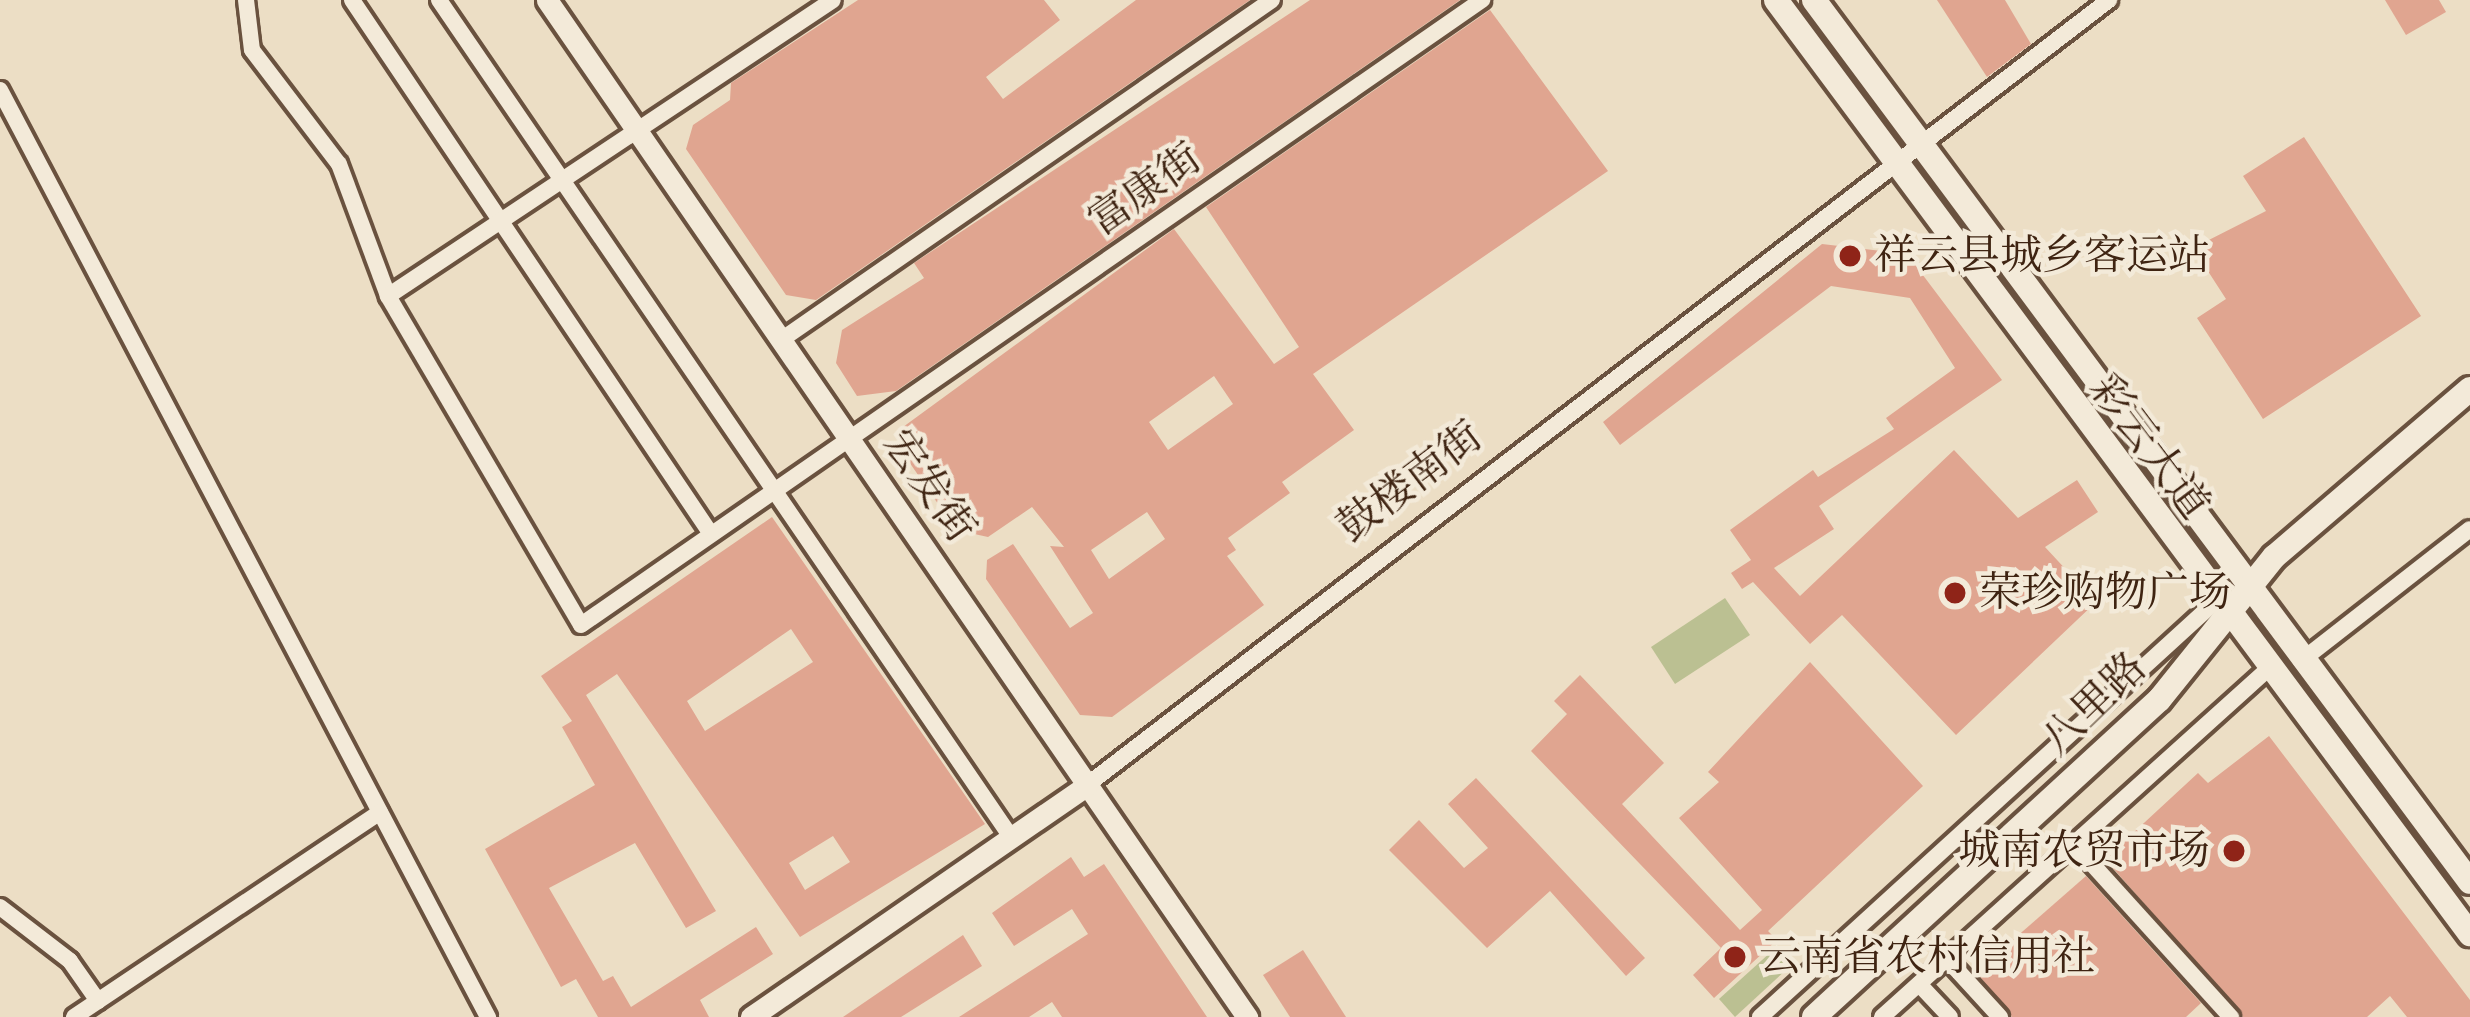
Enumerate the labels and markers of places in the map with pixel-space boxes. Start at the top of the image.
place label: 祥云县城乡客运站 [1874,231,2210,281]
marker: 祥云县城乡客运站 [1837,243,1863,269]
place label: 荣珍购物广场 [1979,568,2231,618]
marker: 荣珍购物广场 [1942,580,1968,606]
place label: 城南农贸市场 [1958,826,2210,876]
marker: 城南农贸市场 [2221,838,2247,864]
place label: 云南省农村信用社 [1759,932,2095,982]
marker: 云南省农村信用社 [1722,944,1748,970]

